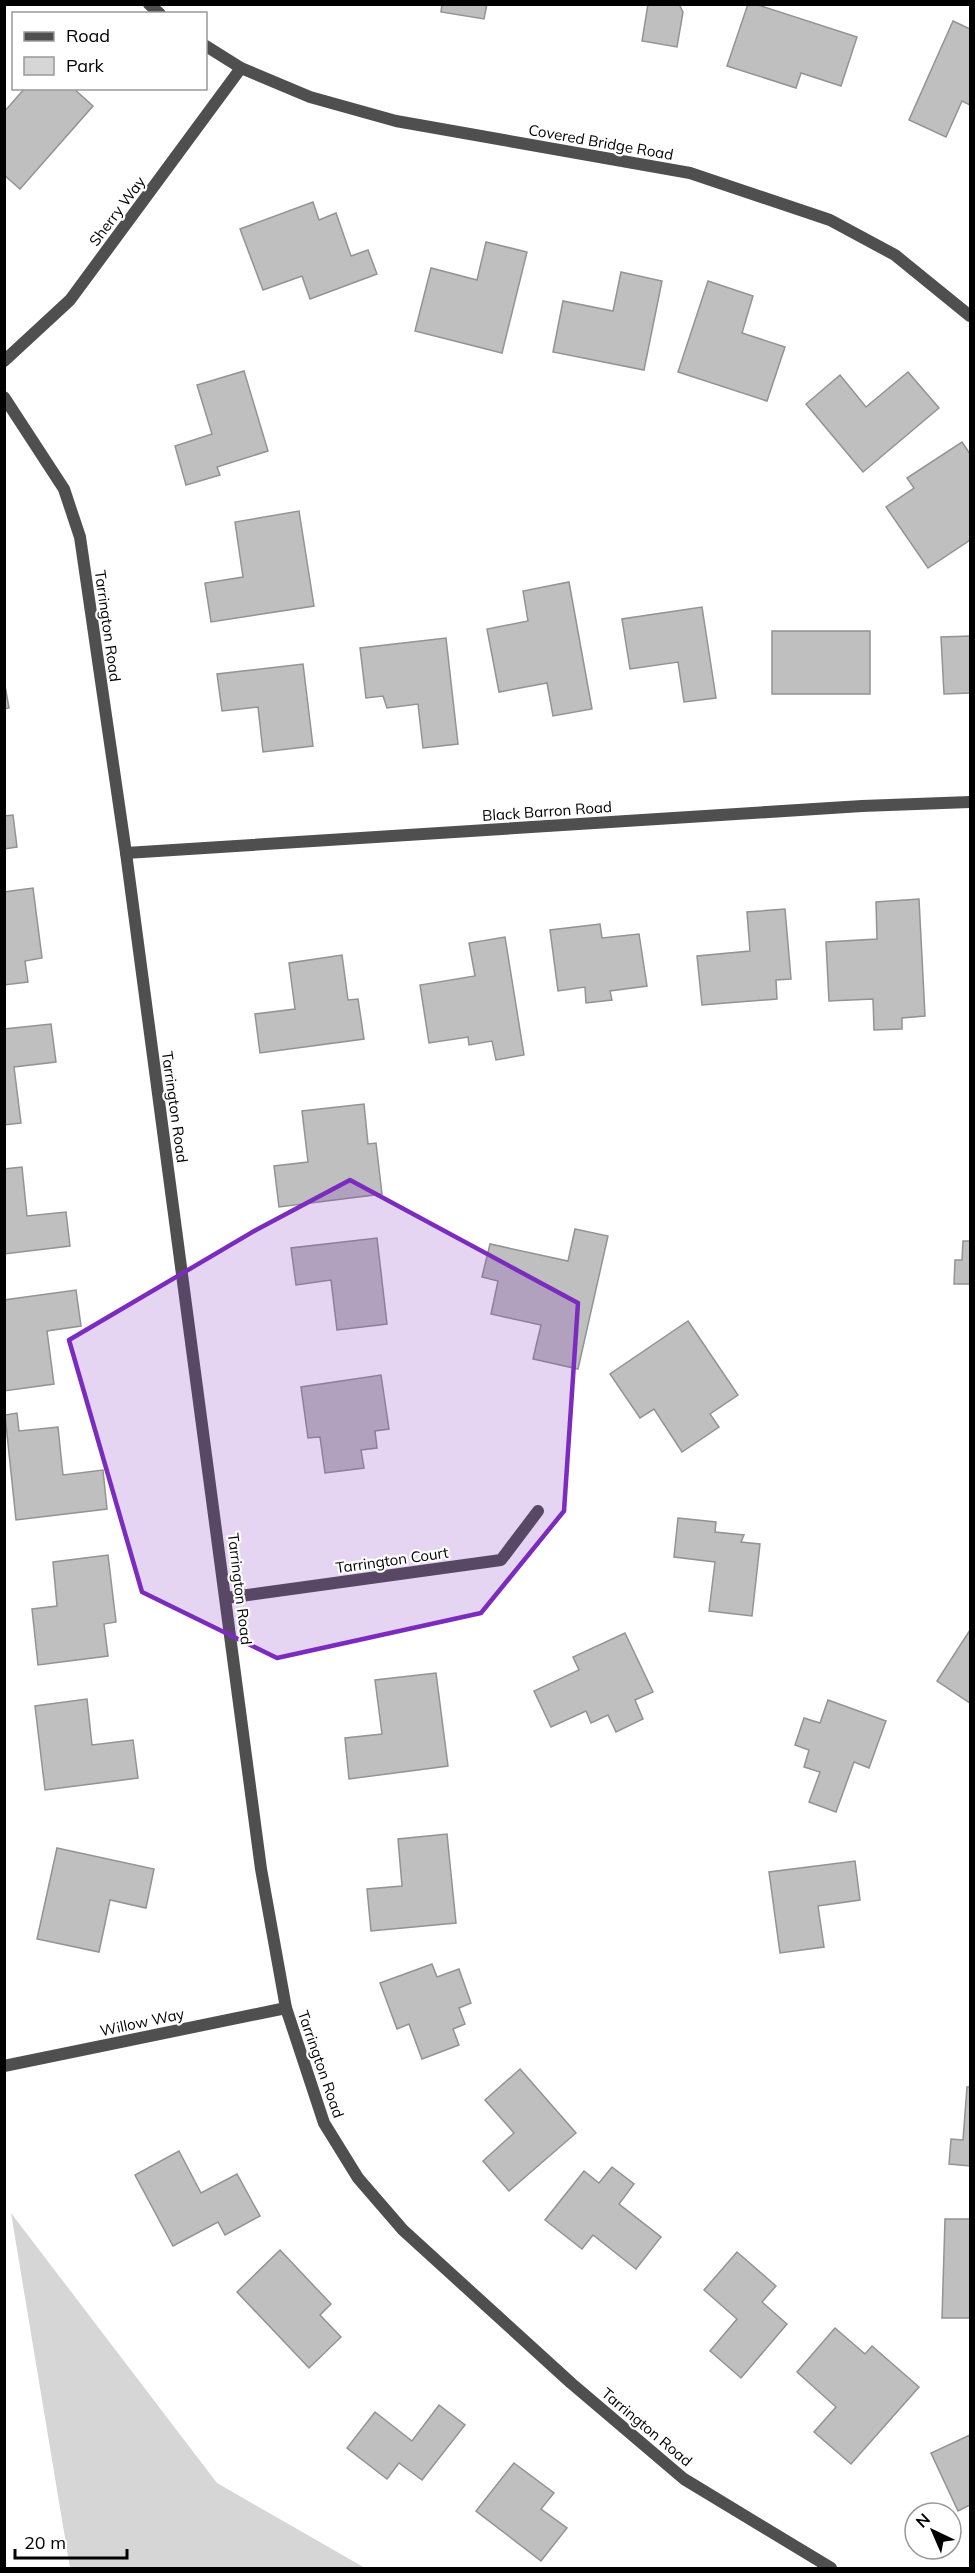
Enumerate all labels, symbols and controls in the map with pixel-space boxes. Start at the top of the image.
legend [12,12,207,90]
text: Road [66,24,110,47]
text: Park [66,54,105,77]
street label: Covered Bridge Road [527,120,675,164]
street label: Sherry Way [85,172,149,250]
street label: Tarrington Road [91,569,125,683]
street label: Black Barron Road [482,797,612,825]
street label: Tarrington Road [158,1050,192,1164]
street label: Tarrington Road [224,1532,256,1646]
street label: Tarrington Court [334,1543,450,1577]
street label: Willow Way [98,2004,186,2040]
street label: Tarrington Road [294,2008,348,2120]
street label: Tarrington Road [598,2384,696,2470]
north arrow [903,2501,963,2561]
text: N [911,2509,934,2532]
scale bar [15,2522,128,2560]
text: 20 m [24,2531,66,2554]

